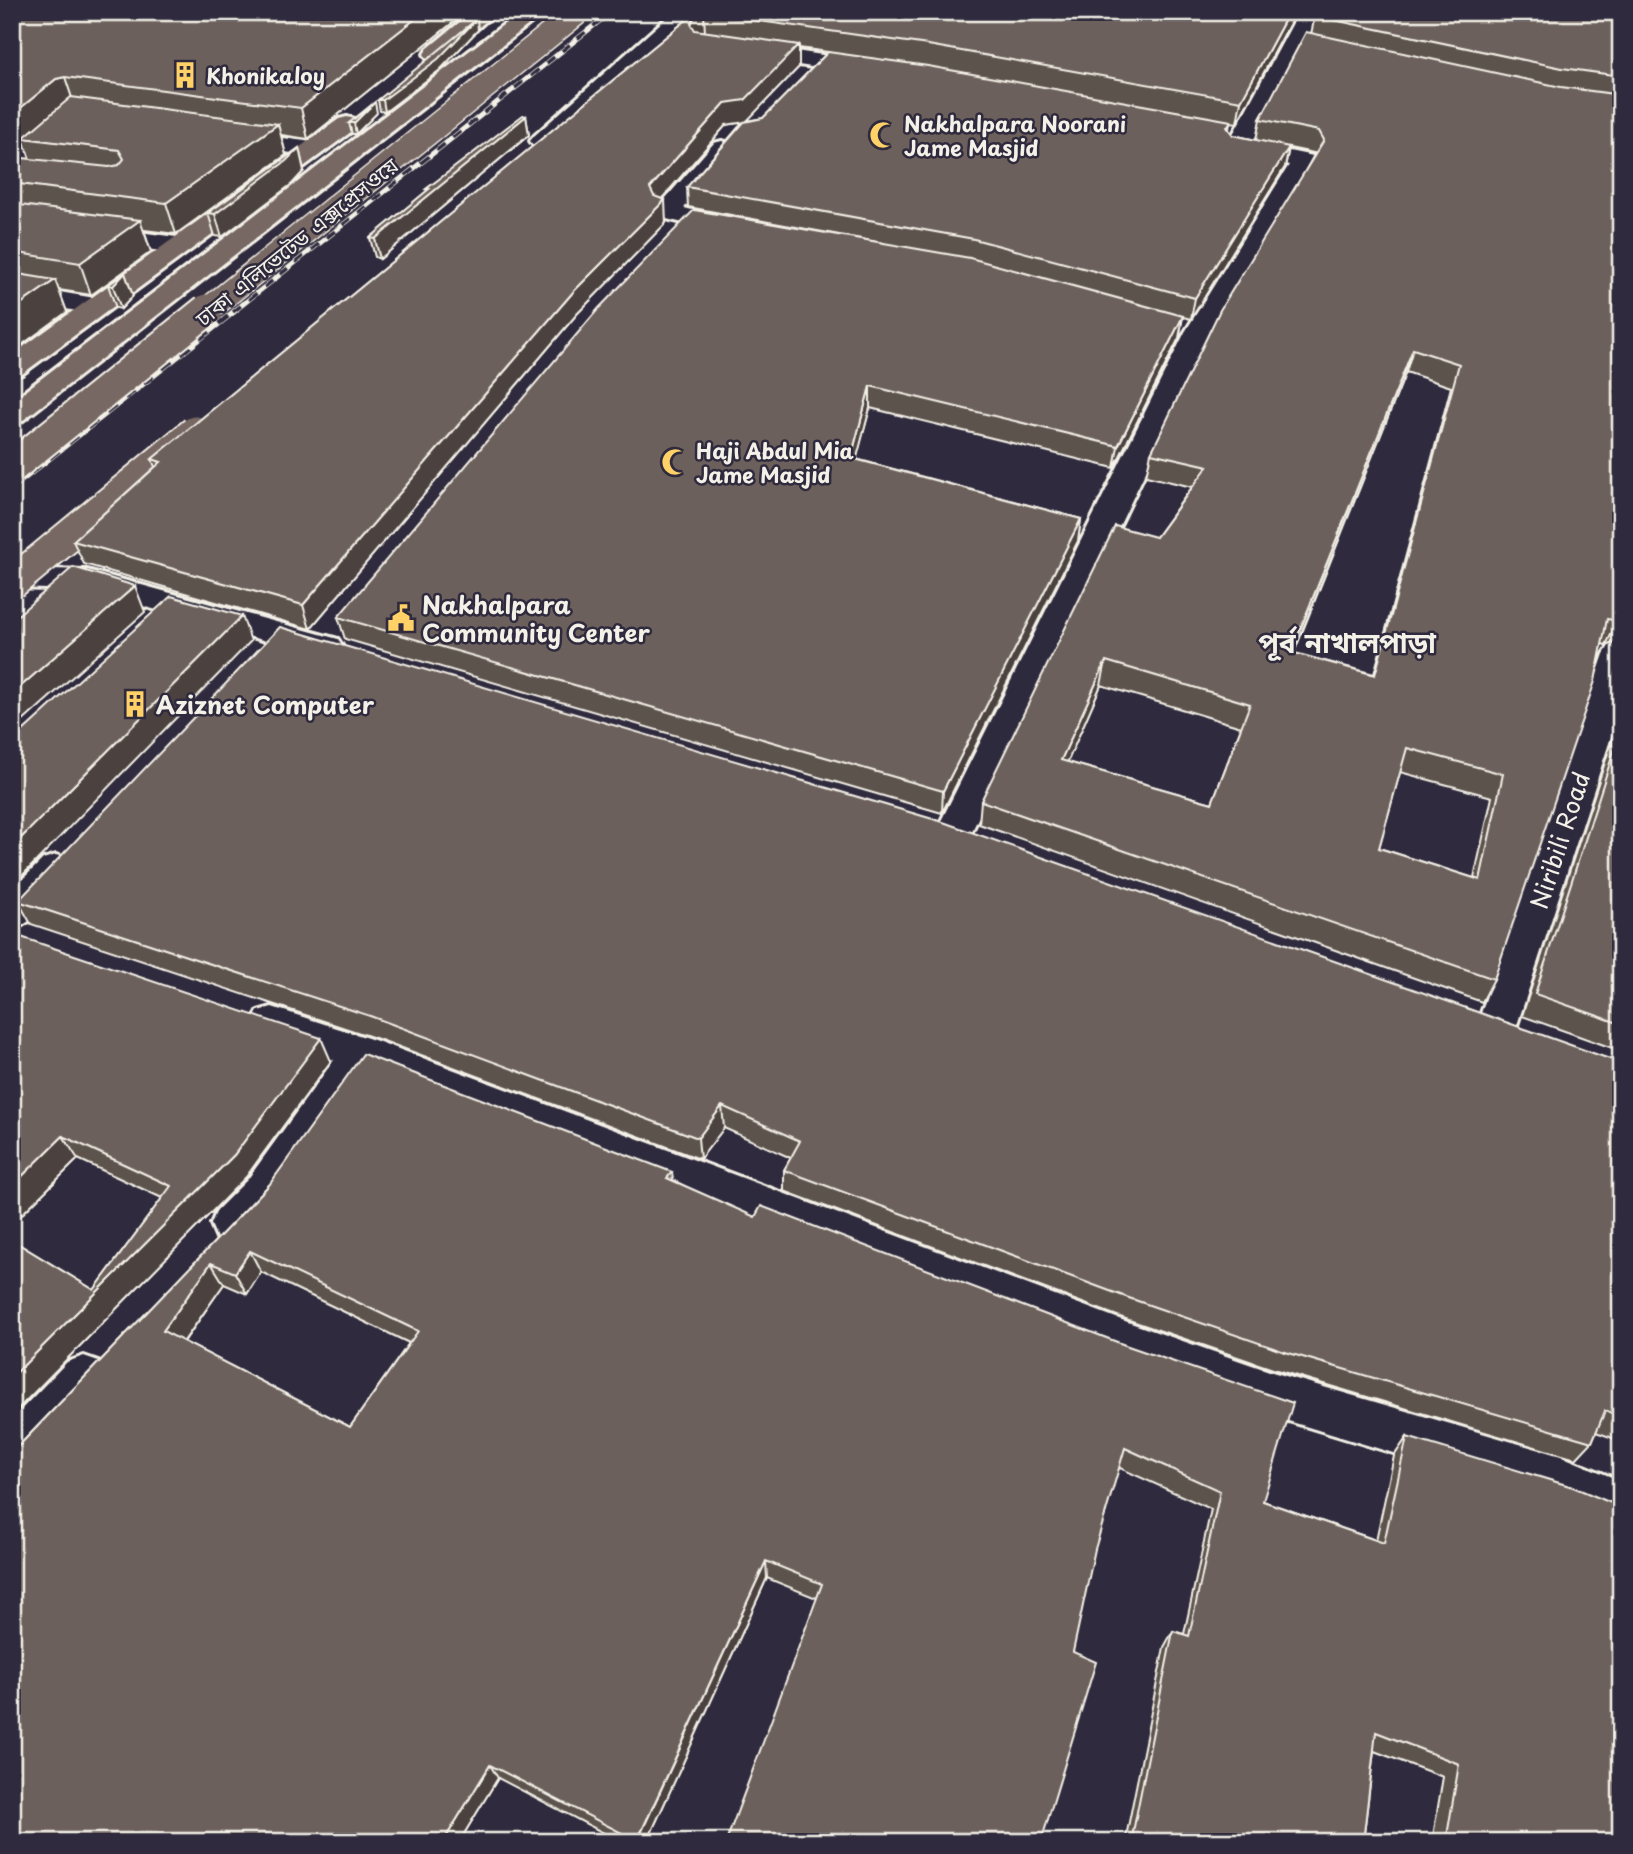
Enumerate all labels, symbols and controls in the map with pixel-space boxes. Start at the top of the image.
place label: Khonikaloy [206,59,325,91]
building icon: Khonikaloy [170,60,200,90]
place label: Nakhalpara Noorani Jame Masjid [904,107,1126,163]
mosque icon: Nakhalpara Noorani Jame Masjid [868,120,898,150]
street label: ঢাকা এলিভেটেড এক্সপ্রেসওয়ে [187,148,405,334]
place label: Haji Abdul Mia Jame Masjid [696,434,855,490]
mosque icon: Haji Abdul Mia Jame Masjid [660,447,690,477]
place label: Nakhalpara Community Center [422,586,651,650]
public building icon: Nakhalpara Community Center [386,603,416,633]
district label: পূর্ব নাখালপাড়া [1258,620,1437,663]
place label: Aziznet Computer [156,686,375,722]
building icon: Aziznet Computer [120,689,150,719]
street label: Niribili Road [1520,767,1598,913]

